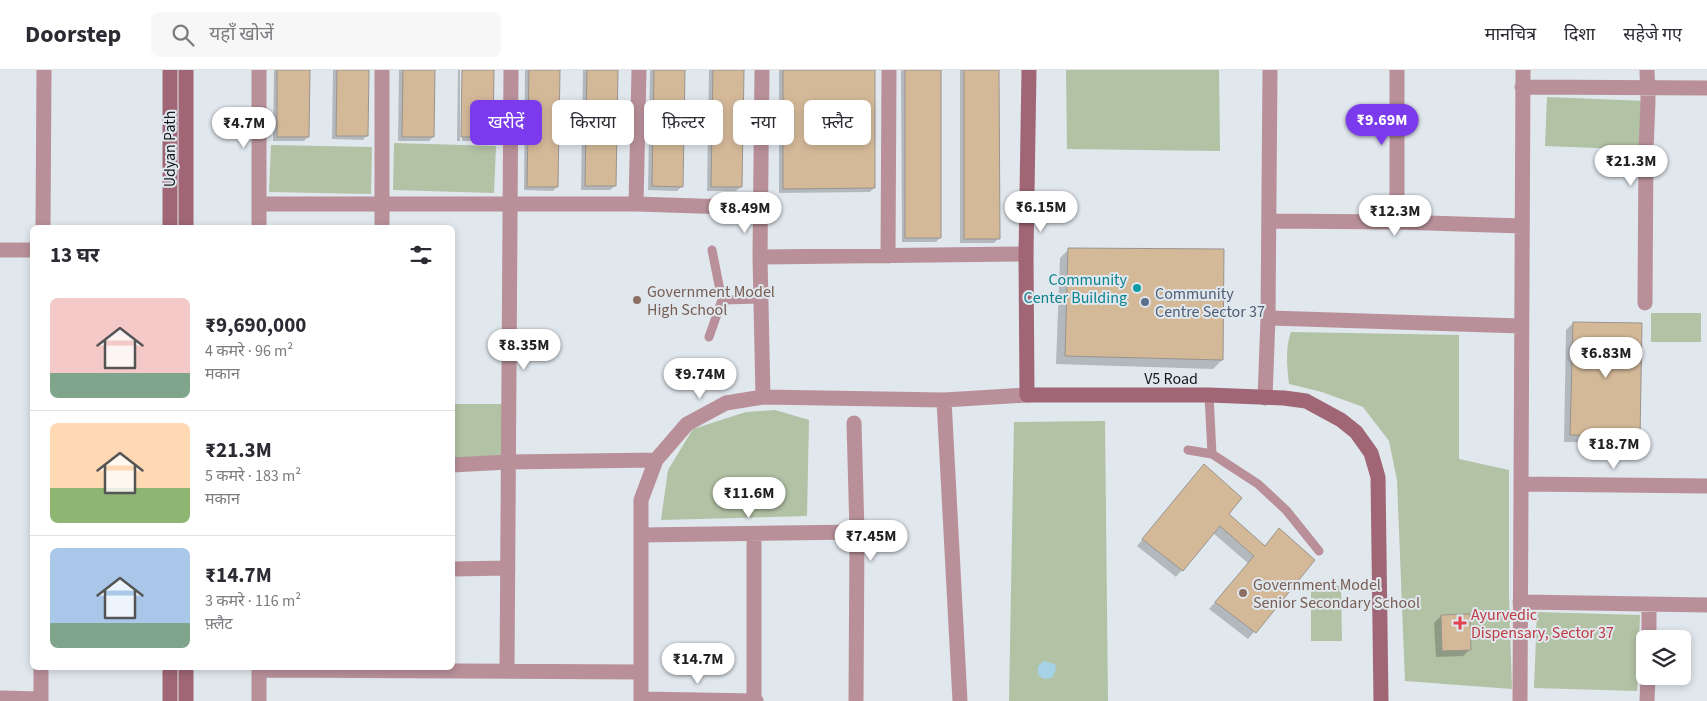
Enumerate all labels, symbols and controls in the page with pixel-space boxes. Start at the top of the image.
search box [151,12,501,57]
text: Doorstep [25,17,121,52]
icon: search [169,21,197,49]
text: यहाँ खोजें [209,21,274,48]
text: मानचित्र [1485,22,1536,47]
text: दिशा [1564,22,1595,47]
text: सहेजे गए [1623,22,1682,47]
chip: खरीदें [470,100,542,145]
chip: किराया [552,100,634,145]
chip: फ़िल्टर [644,100,723,145]
chip: नया [733,100,794,145]
chip: फ़्लैट [804,100,871,145]
pin: ₹9.69M [1341,104,1423,146]
pin: ₹4.7M [209,106,279,149]
text: ₹9.69M [1357,109,1407,131]
street label: Udyan Path [159,111,181,187]
text: ₹4.7M [223,112,265,134]
pin: ₹21.3M [1590,144,1672,187]
text: ₹21.3M [1606,150,1656,172]
pin: ₹6.15M [1000,190,1082,233]
pin: ₹8.49M [704,191,786,234]
pin: ₹12.3M [1354,194,1436,237]
text: ₹6.15M [1016,196,1066,218]
text: ₹8.49M [720,197,770,219]
text: ₹12.3M [1370,200,1420,222]
text: 13 घर [50,240,99,270]
icon: filters [407,241,435,269]
place label: Community Center Building [1024,269,1128,309]
place label: Government Model High School [647,281,775,321]
marker: Community Center Building [1131,282,1143,294]
place label: Community Centre Sector 37 [1155,283,1265,323]
marker: Government Model High School [631,294,643,306]
marker: Community Centre Sector 37 [1139,296,1151,308]
text: ₹9,690,000 [205,310,306,340]
icon: home [90,318,150,378]
pin: ₹8.35M [483,328,565,371]
text: ₹8.35M [499,334,549,356]
pin: ₹6.83M [1565,336,1647,379]
text: 4 कमरे · 96 m² [205,340,293,362]
text: ₹6.83M [1581,342,1631,364]
pin: ₹9.74M [659,358,741,400]
text: मकान [205,363,240,385]
text: ₹9.74M [675,363,725,385]
street label: V5 Road [1144,368,1198,390]
pin: ₹18.7M [1573,428,1655,470]
text: ₹18.7M [1589,433,1639,455]
text: ₹21.3M [205,435,272,465]
icon: home [90,443,150,503]
text: 5 कमरे · 183 m² [205,465,301,487]
pin: ₹11.6M [708,476,790,519]
text: ₹11.6M [724,482,774,504]
text: मकान [205,488,240,510]
pin: ₹7.45M [830,520,912,562]
text: ₹7.45M [846,525,896,547]
text: ₹14.7M [205,560,272,590]
icon: home [90,568,150,628]
place label: Government Model Senior Secondary School [1253,574,1420,614]
marker: Government Model Senior Secondary School [1237,587,1249,599]
text: 3 कमरे · 116 m² [205,590,301,612]
place label: Ayurvedic Dispensary, Sector 37 [1471,604,1614,644]
text: फ़्लैट [205,613,233,635]
marker: Ayurvedic Dispensary, Sector 37 [1453,616,1467,630]
map controls [1636,630,1691,685]
button: layers [1636,630,1691,685]
pin: ₹14.7M [657,642,739,685]
text: ₹14.7M [673,648,723,670]

